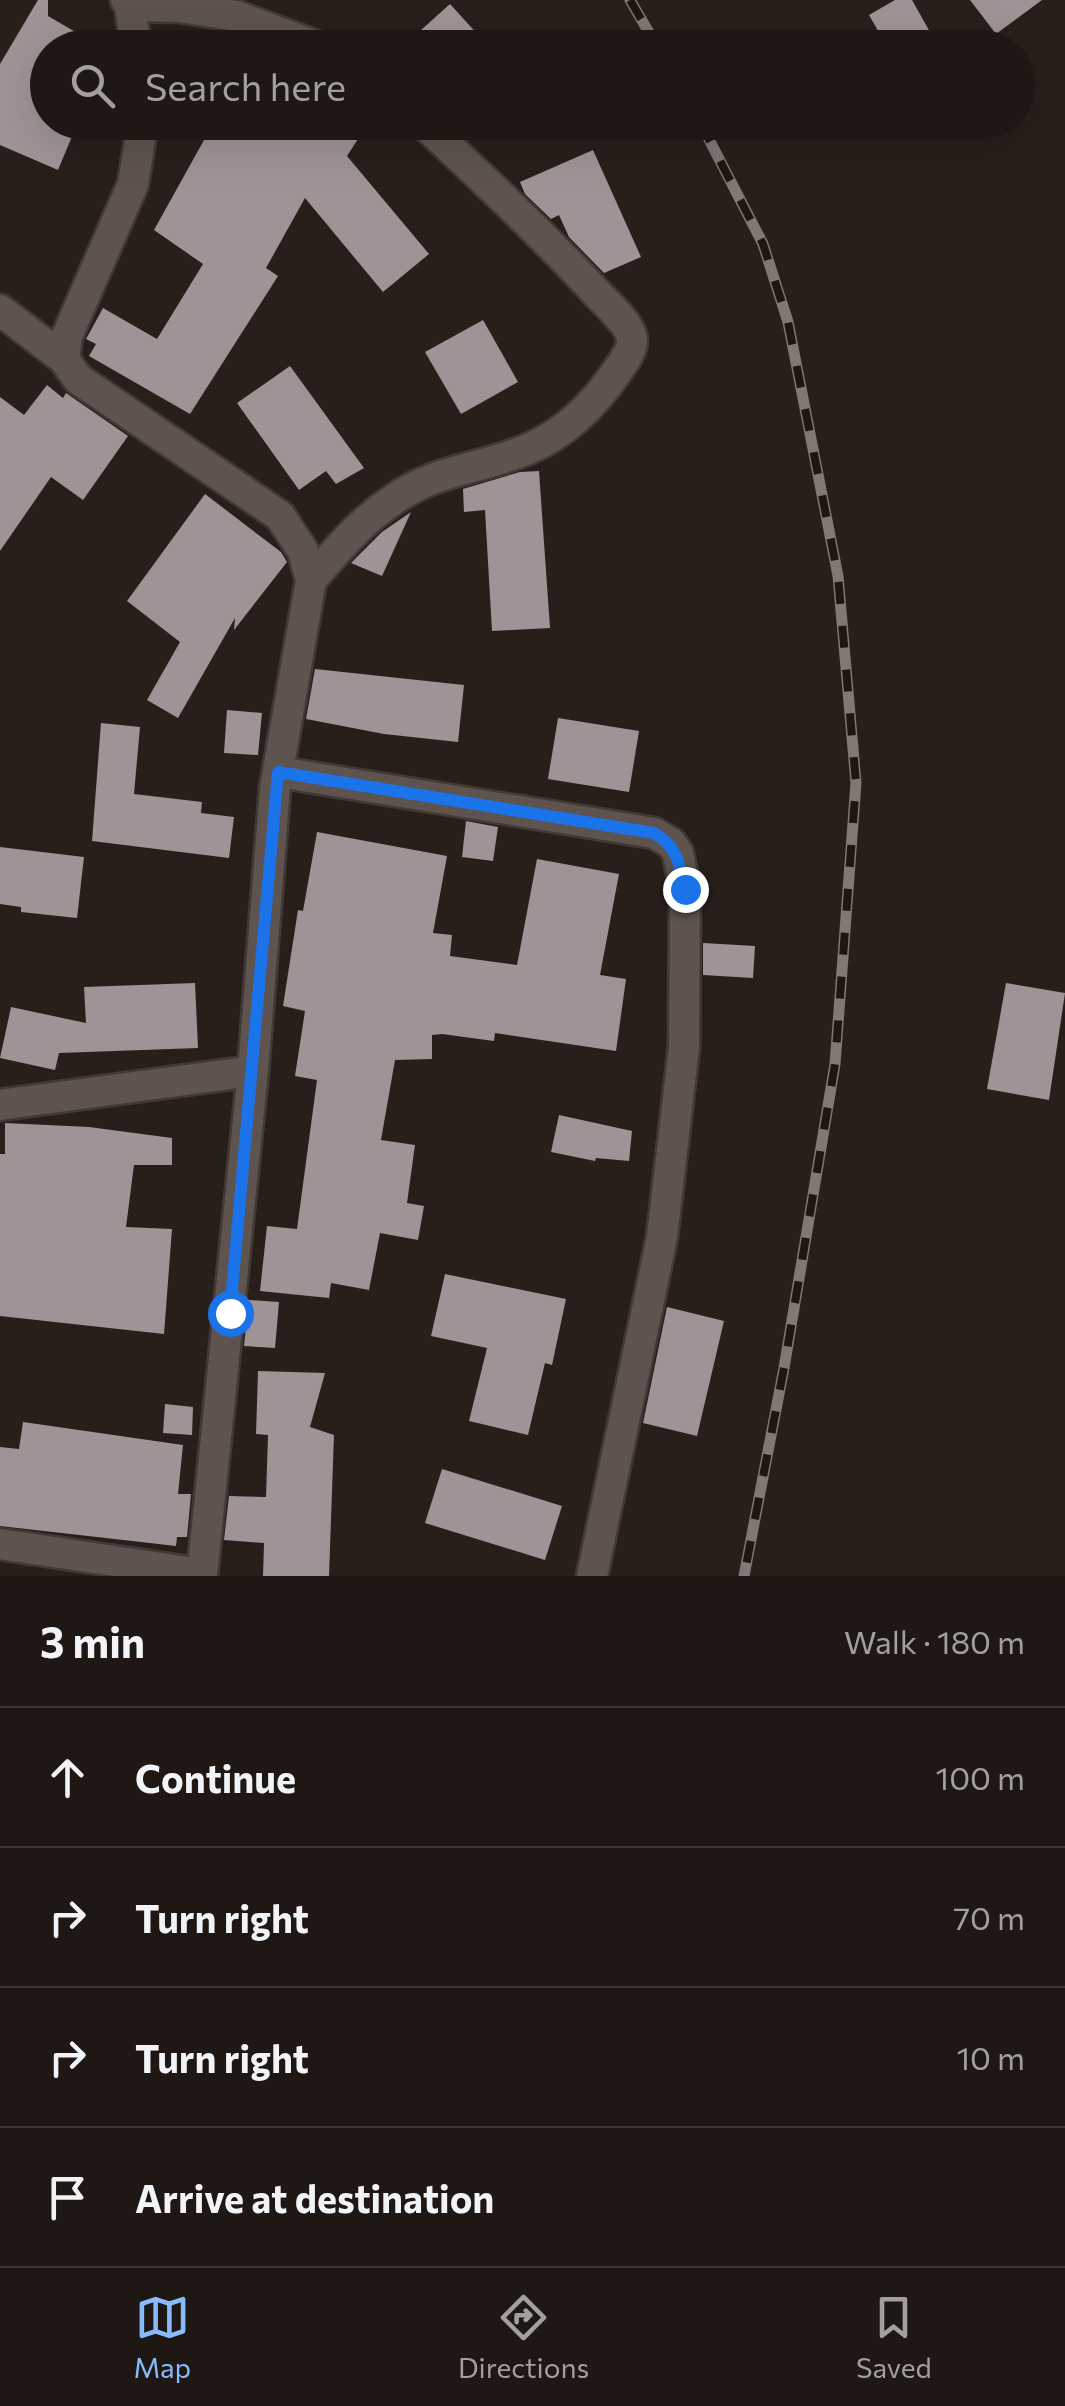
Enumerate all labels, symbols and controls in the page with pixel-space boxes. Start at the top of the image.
search box [30,30,1035,140]
icon: search [65,58,120,113]
text: Search here [145,62,346,109]
route end [663,867,709,913]
route start [208,1291,254,1337]
text: 3 min [40,1615,145,1667]
text: Walk · 180 m [844,1621,1025,1661]
icon: ahead [40,1750,95,1805]
text: Continue [135,1754,296,1801]
text: 100 m [936,1757,1025,1797]
icon: right [40,1890,95,1945]
text: Turn right [135,1894,309,1941]
text: 70 m [953,1897,1025,1937]
icon: right [40,2030,95,2085]
text: Turn right [135,2034,309,2081]
text: 10 m [956,2037,1025,2077]
icon: arrive [40,2170,95,2225]
text: Arrive at destination [135,2174,494,2221]
tab: Map [133,2290,191,2384]
tab: Directions [458,2290,589,2384]
tab: Saved [856,2290,932,2384]

